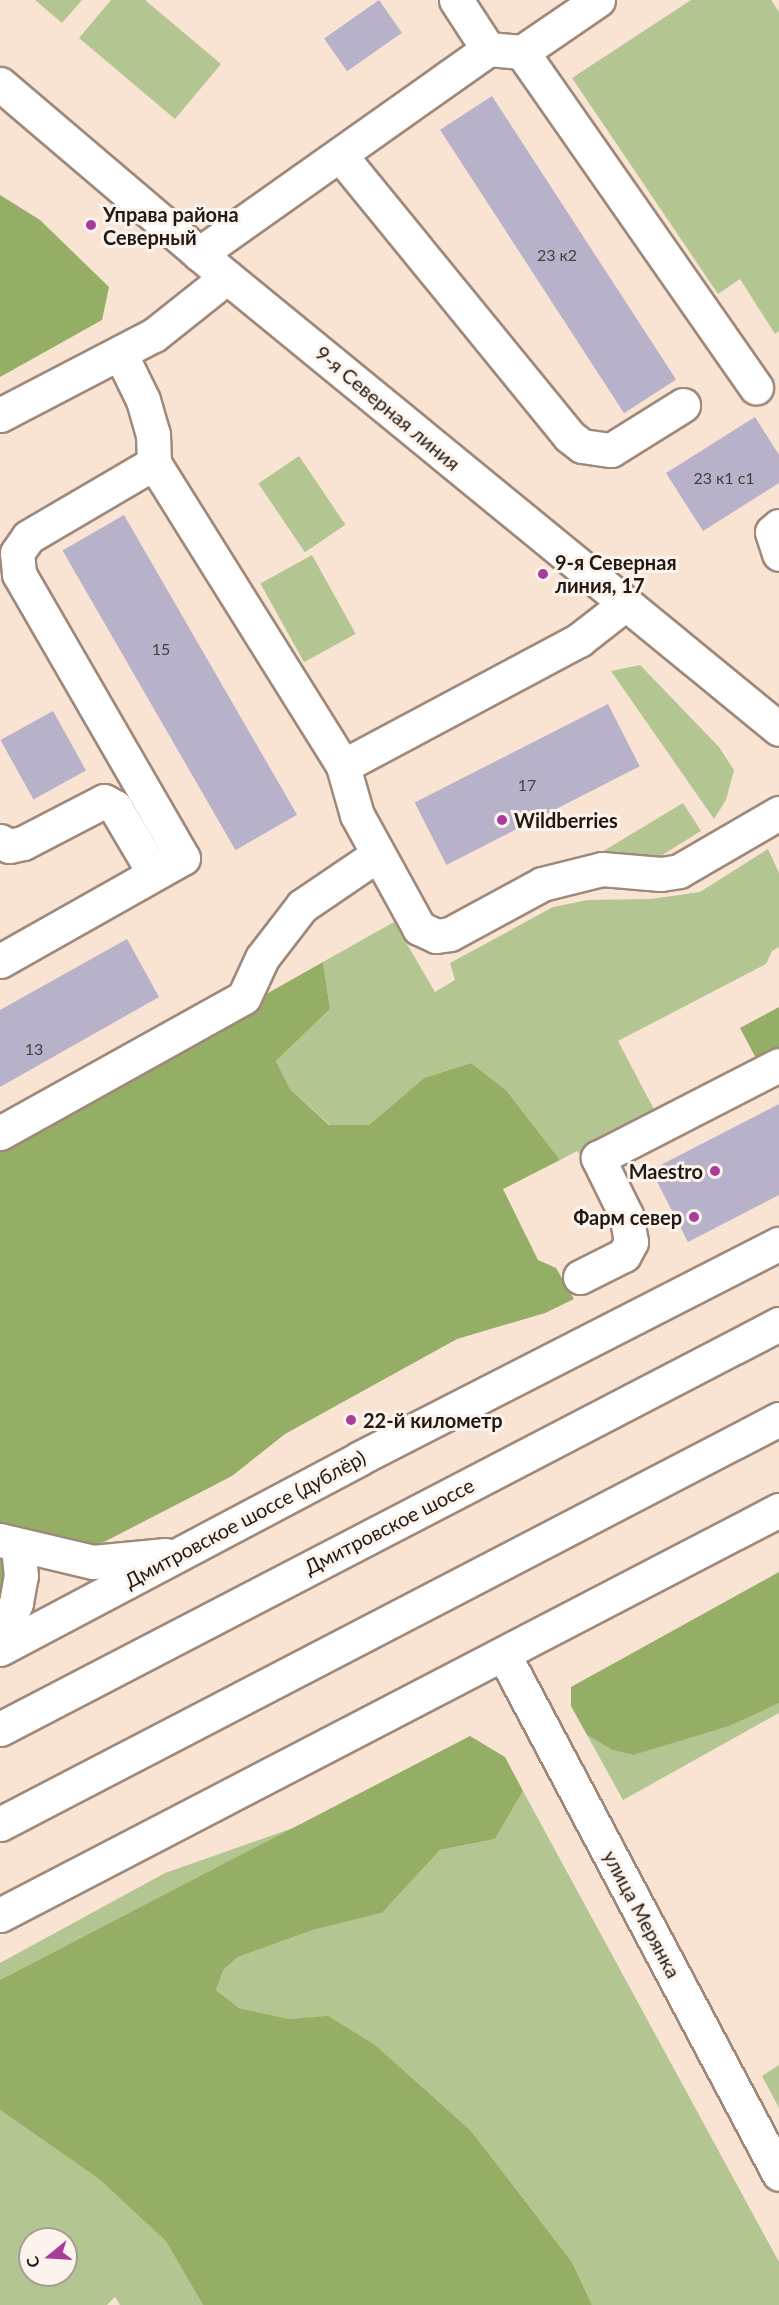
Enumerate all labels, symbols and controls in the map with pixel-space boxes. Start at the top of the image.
place label: Управа района Северный [103,202,239,249]
marker: Управа района Северный [84,218,98,232]
house number: 23 к2 [537,245,577,265]
street label: 9-я Северная линия [311,340,465,476]
house number: 23 к1 с1 [693,468,755,488]
place label: 9-я Северная линия, 17 [555,550,677,597]
marker: 9-я Северная линия, 17 [536,567,550,581]
house number: 15 [152,639,170,659]
house number: 17 [518,775,536,795]
place label: Wildberries [514,808,618,832]
marker: Wildberries [495,813,509,827]
house number: 13 [25,1039,43,1059]
place label: Maestro [629,1159,703,1183]
marker: Maestro [708,1164,722,1178]
place label: Фарм север [573,1205,682,1229]
marker: Фарм север [687,1210,701,1224]
place label: 22-й километр [363,1408,503,1432]
marker: 22-й километр [344,1413,358,1427]
street label: Дмитровское шоссе (дублёр) [120,1445,370,1593]
street label: Дмитровское шоссе [300,1473,478,1579]
street label: улица Мерянка [598,1846,686,1982]
north arrow [18,2227,78,2287]
text: С [22,2254,43,2270]

